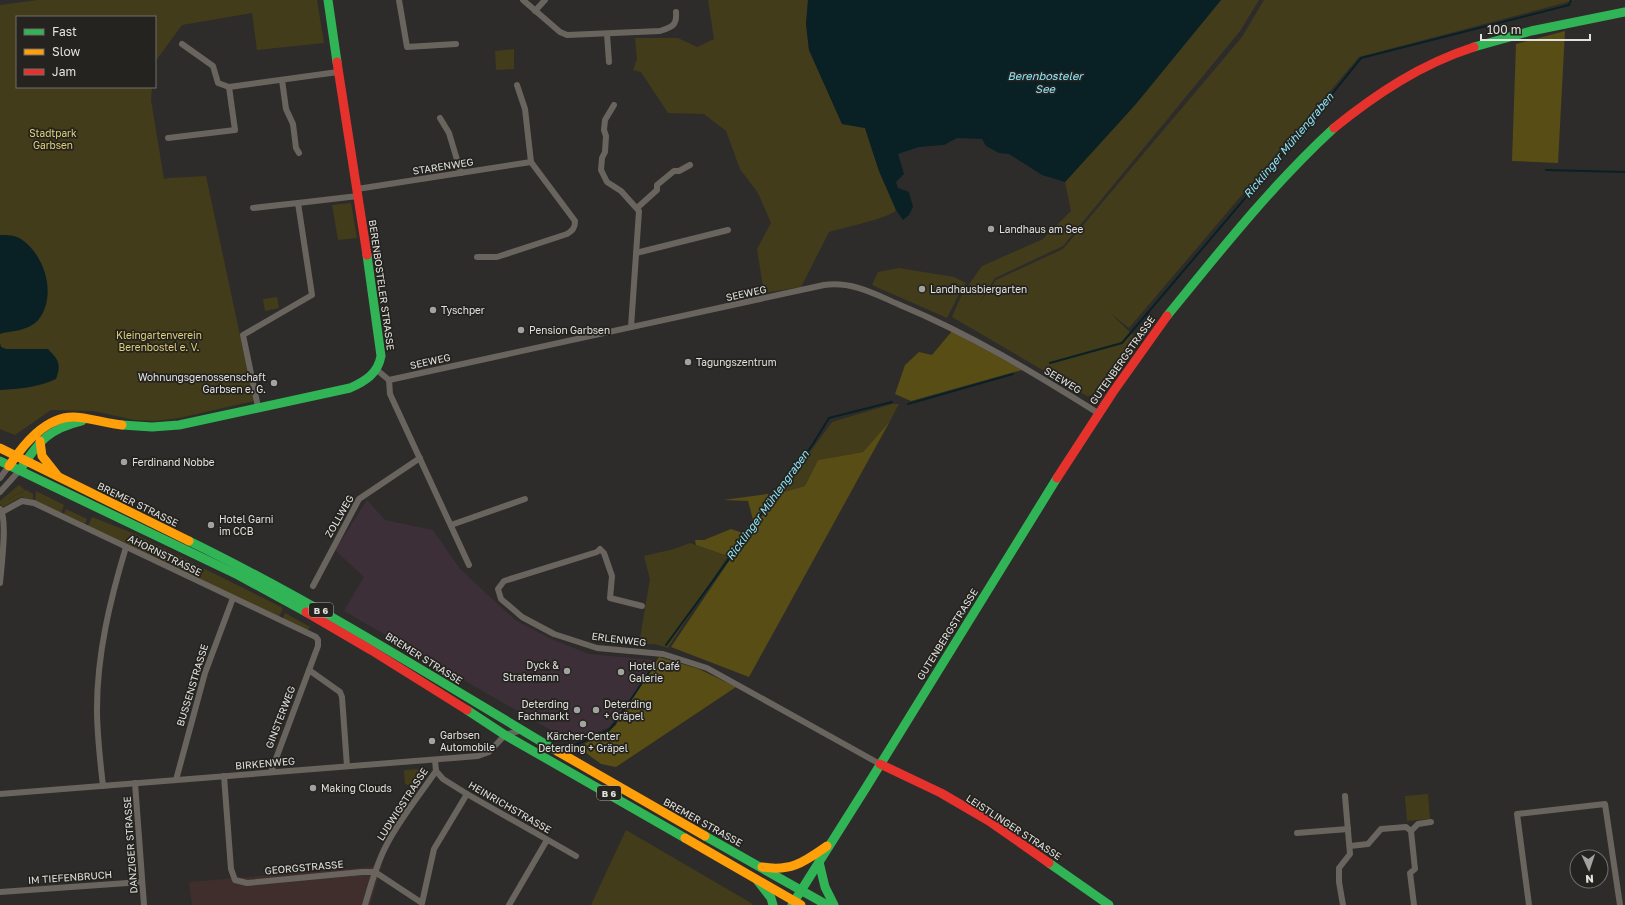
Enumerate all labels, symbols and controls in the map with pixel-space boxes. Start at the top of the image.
legend [16,16,156,88]
scale bar [1481,16,1590,42]
text: 100 m [1487,22,1521,37]
text: Fast [52,24,77,39]
text: Slow [52,44,80,59]
text: Jam [52,64,76,79]
water label: Berenbosteler See [1007,69,1084,95]
water label: Ricklinger Mühlengraben [1240,89,1337,201]
park label: Stadtpark Garbsen [29,127,77,151]
street label: STARENWEG [412,155,474,177]
street label: BERENBOSTELER STRASSE [367,219,397,351]
place label: Landhaus am See [999,223,1084,235]
marker: Landhaus am See [986,224,996,234]
street label: SEEWEG [725,283,767,303]
place label: Landhausbiergarten [930,283,1027,295]
marker: Landhausbiergarten [917,284,927,294]
place label: Tyschper [441,304,485,316]
marker: Tyschper [428,305,438,315]
street label: GUTENBERGSTRASSE [1087,313,1157,407]
place label: Pension Garbsen [529,324,610,336]
marker: Pension Garbsen [516,325,526,335]
park label: Kleingartenverein Berenbostel e. V. [116,329,202,353]
street label: SEEWEG [409,351,451,371]
place label: Tagungszentrum [696,356,777,368]
marker: Tagungszentrum [683,357,693,367]
street label: SEEWEG [1042,364,1084,396]
place label: Wohnungsgenossenschaft Garbsen e. G. [138,371,266,395]
marker: Wohnungsgenossenschaft Garbsen e. G. [269,378,279,388]
water label: Ricklinger Mühlengraben [723,447,813,563]
place label: Ferdinand Nobbe [132,456,215,468]
marker: Ferdinand Nobbe [119,457,129,467]
street label: BREMER STRASSE [96,479,180,529]
street label: ZOLLWEG [322,493,356,539]
place label: Hotel Garni im CCB [219,513,274,537]
marker: Hotel Garni im CCB [206,520,216,530]
street label: AHORNSTRASSE [126,532,204,578]
street label: GUTENBERGSTRASSE [914,586,980,682]
road number: B 6 [309,603,333,617]
street label: BREMER STRASSE [383,629,465,687]
street label: ERLENWEG [591,630,647,648]
street label: BUSSENSTRASSE [174,642,210,728]
place label: Dyck & Stratemann [503,659,559,683]
place label: Hotel Café Galerie [629,660,680,684]
marker: Dyck & Stratemann [562,666,572,676]
marker: Hotel Café Galerie [616,667,626,677]
street label: GINSTERWEG [263,684,297,750]
place label: Deterding Fachmarkt [518,698,569,722]
place label: Deterding + Gräpel [604,698,652,722]
marker: Deterding Fachmarkt [572,705,582,715]
marker: Deterding + Gräpel [591,705,601,715]
marker: Kärcher-Center Deterding + Gräpel [578,719,588,729]
place label: Garbsen Automobile [440,729,495,753]
place label: Kärcher-Center Deterding + Gräpel [538,730,628,754]
marker: Garbsen Automobile [427,736,437,746]
street label: BIRKENWEG [235,754,295,772]
street label: LUDWIGSTRASSE [374,765,430,843]
street label: HEINRICHSTRASSE [466,778,554,836]
place label: Making Clouds [321,782,392,794]
marker: Making Clouds [308,783,318,793]
road number: B 6 [597,786,621,800]
street label: LEISTLINGER STRASSE [964,792,1064,862]
street label: BREMER STRASSE [661,795,745,849]
street label: DANZIGER STRASSE [121,796,139,894]
north arrow [1569,849,1609,889]
street label: GEORGSTRASSE [264,858,344,876]
street label: IM TIEFENBRUCH [27,868,113,886]
text: N [1585,873,1594,886]

